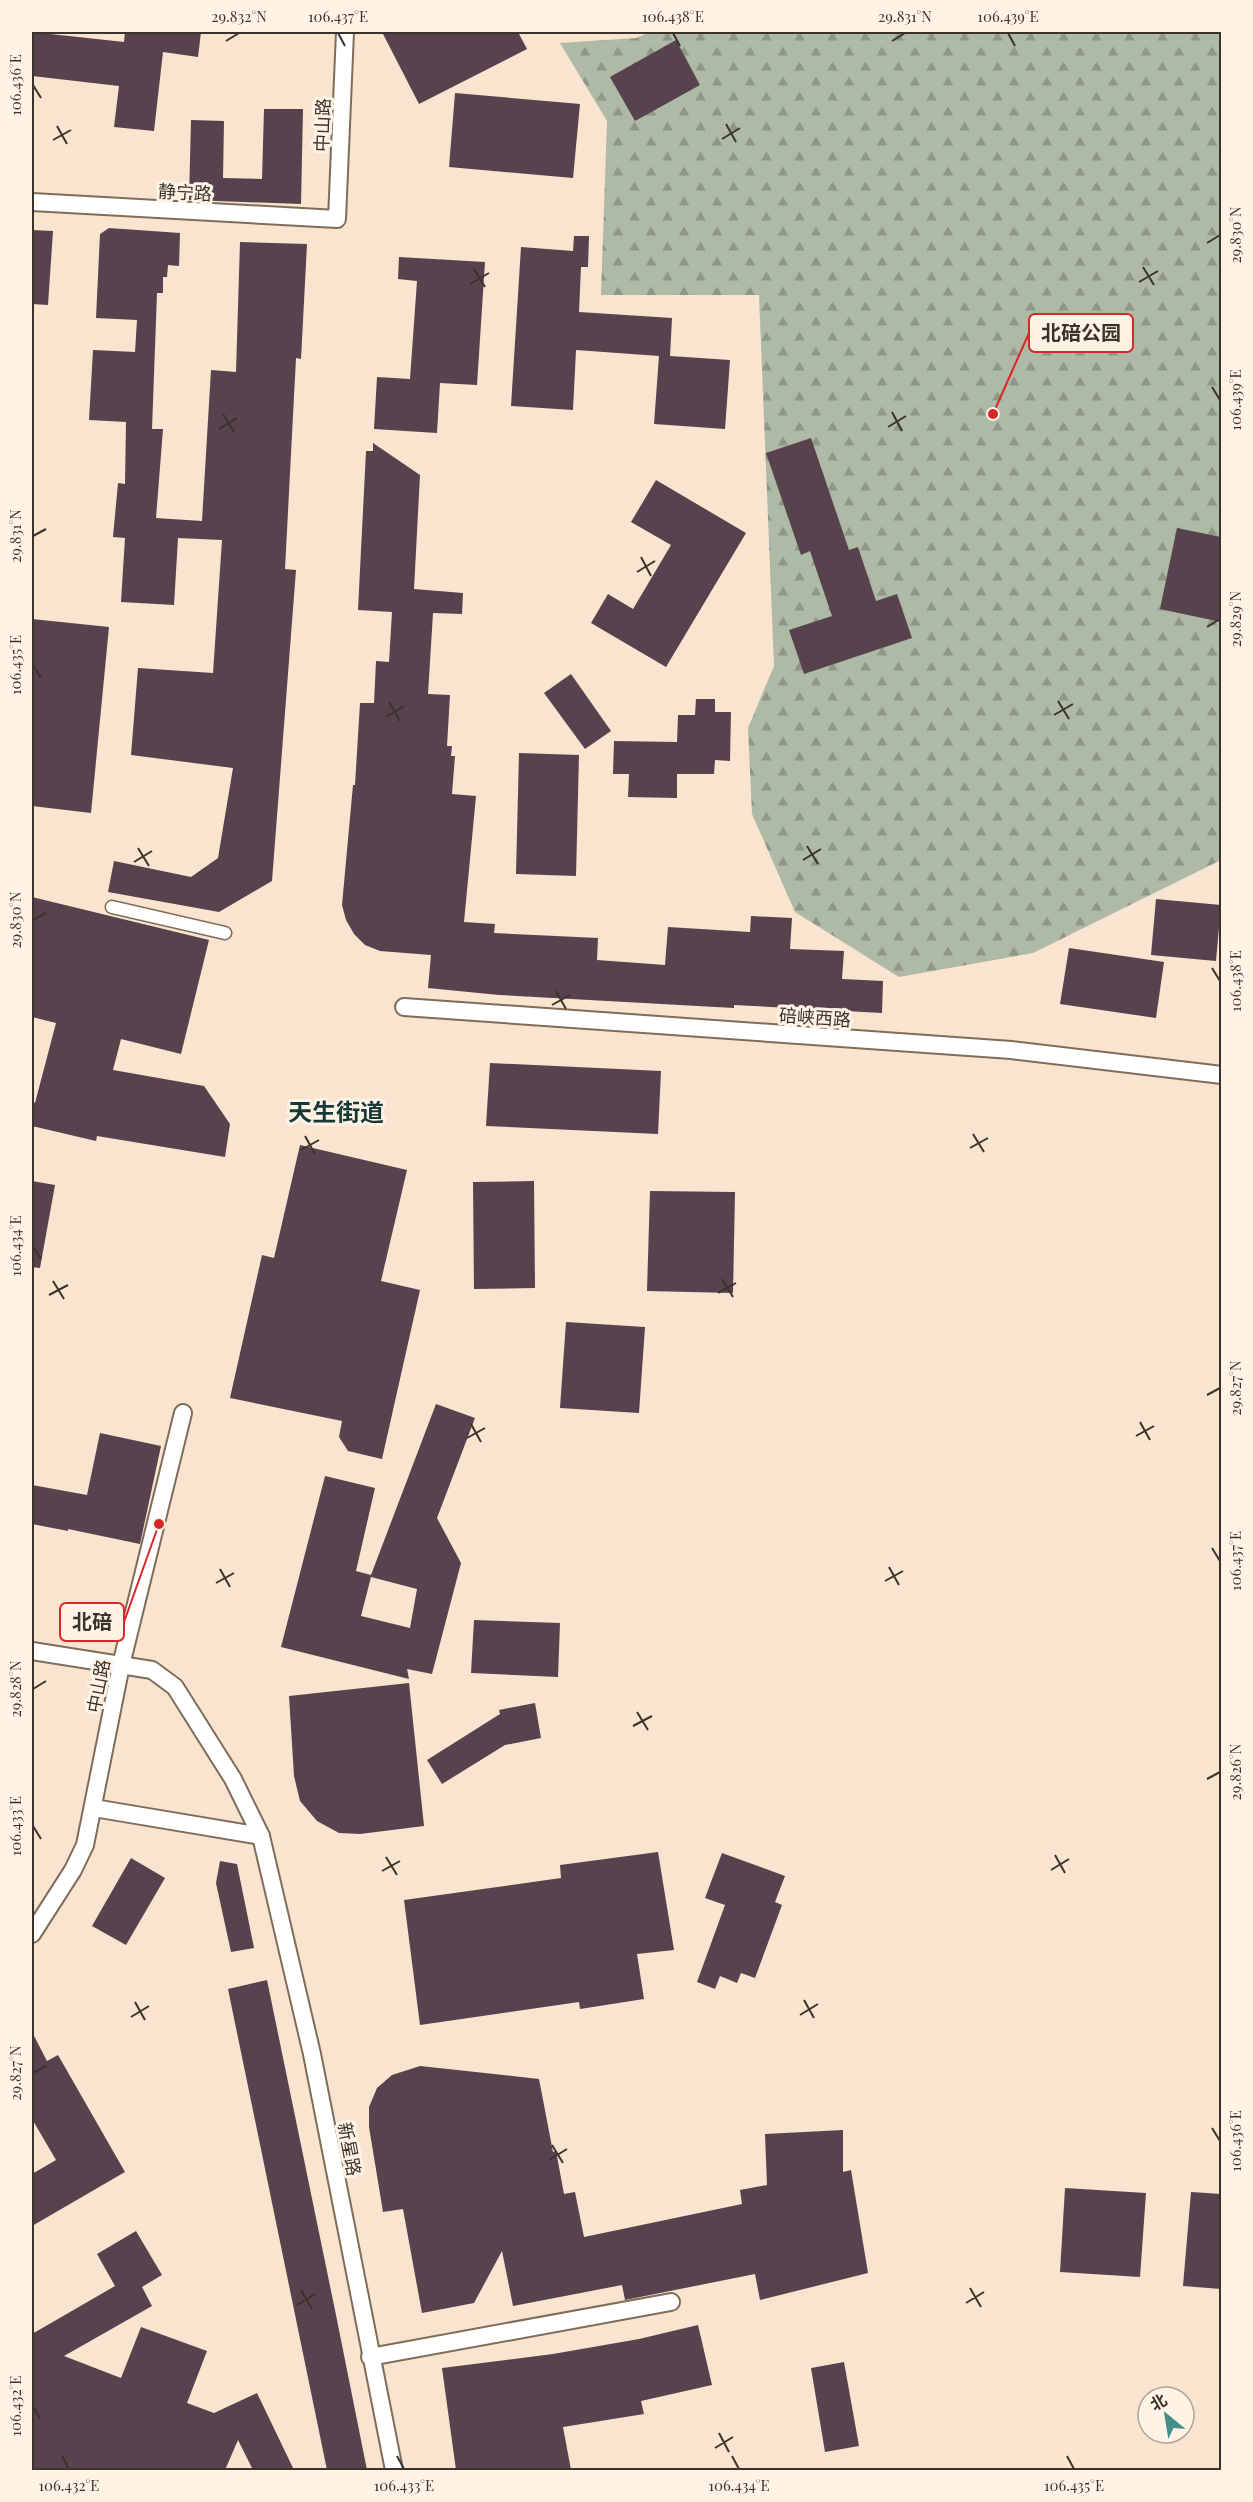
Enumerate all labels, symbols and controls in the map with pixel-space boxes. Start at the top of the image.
text: 29.832°N [211,6,267,26]
text: 106.437°E [308,6,368,26]
text: 106.438°E [642,6,704,26]
text: 29.831°N [878,6,932,26]
text: 106.439°E [977,6,1039,26]
text: 106.436°E [5,54,25,116]
street label: 中山路 [309,98,335,152]
street label: 静宁路 [157,179,213,205]
text: 29.830°N [1225,206,1245,264]
callout: 北碚公园 [1029,314,1133,352]
text: 北碚公园 [1041,318,1121,345]
text: 106.439°E [1225,369,1245,431]
text: 29.831°N [5,509,25,563]
text: 29.829°N [1225,590,1245,647]
text: 106.435°E [5,635,25,695]
text: 29.830°N [5,891,25,949]
text: 106.438°E [1225,950,1245,1012]
street label: 碚峡西路 [778,1003,852,1031]
district label: 天生街道 [288,1095,384,1127]
text: 106.434°E [5,1215,25,1277]
text: 29.827°N [1225,1360,1245,1416]
text: 106.437°E [1225,1531,1245,1591]
callout: 北碚 [60,1603,124,1641]
text: 北碚 [72,1607,112,1634]
street label: 中山路 [81,1657,115,1715]
text: 29.828°N [5,1660,25,1717]
text: 29.826°N [1225,1743,1245,1800]
text: 106.433°E [5,1796,25,1856]
text: 29.827°N [5,2045,25,2101]
text: 106.436°E [1225,2110,1245,2172]
street label: 新星路 [333,2120,367,2178]
text: 106.432°E [5,2376,25,2437]
north arrow [1136,2385,1196,2445]
text: 北 [1146,2388,1170,2415]
text: 106.432°E [39,2475,100,2495]
text: 106.433°E [374,2475,434,2495]
text: 106.434°E [708,2475,770,2495]
text: 106.435°E [1044,2475,1104,2495]

